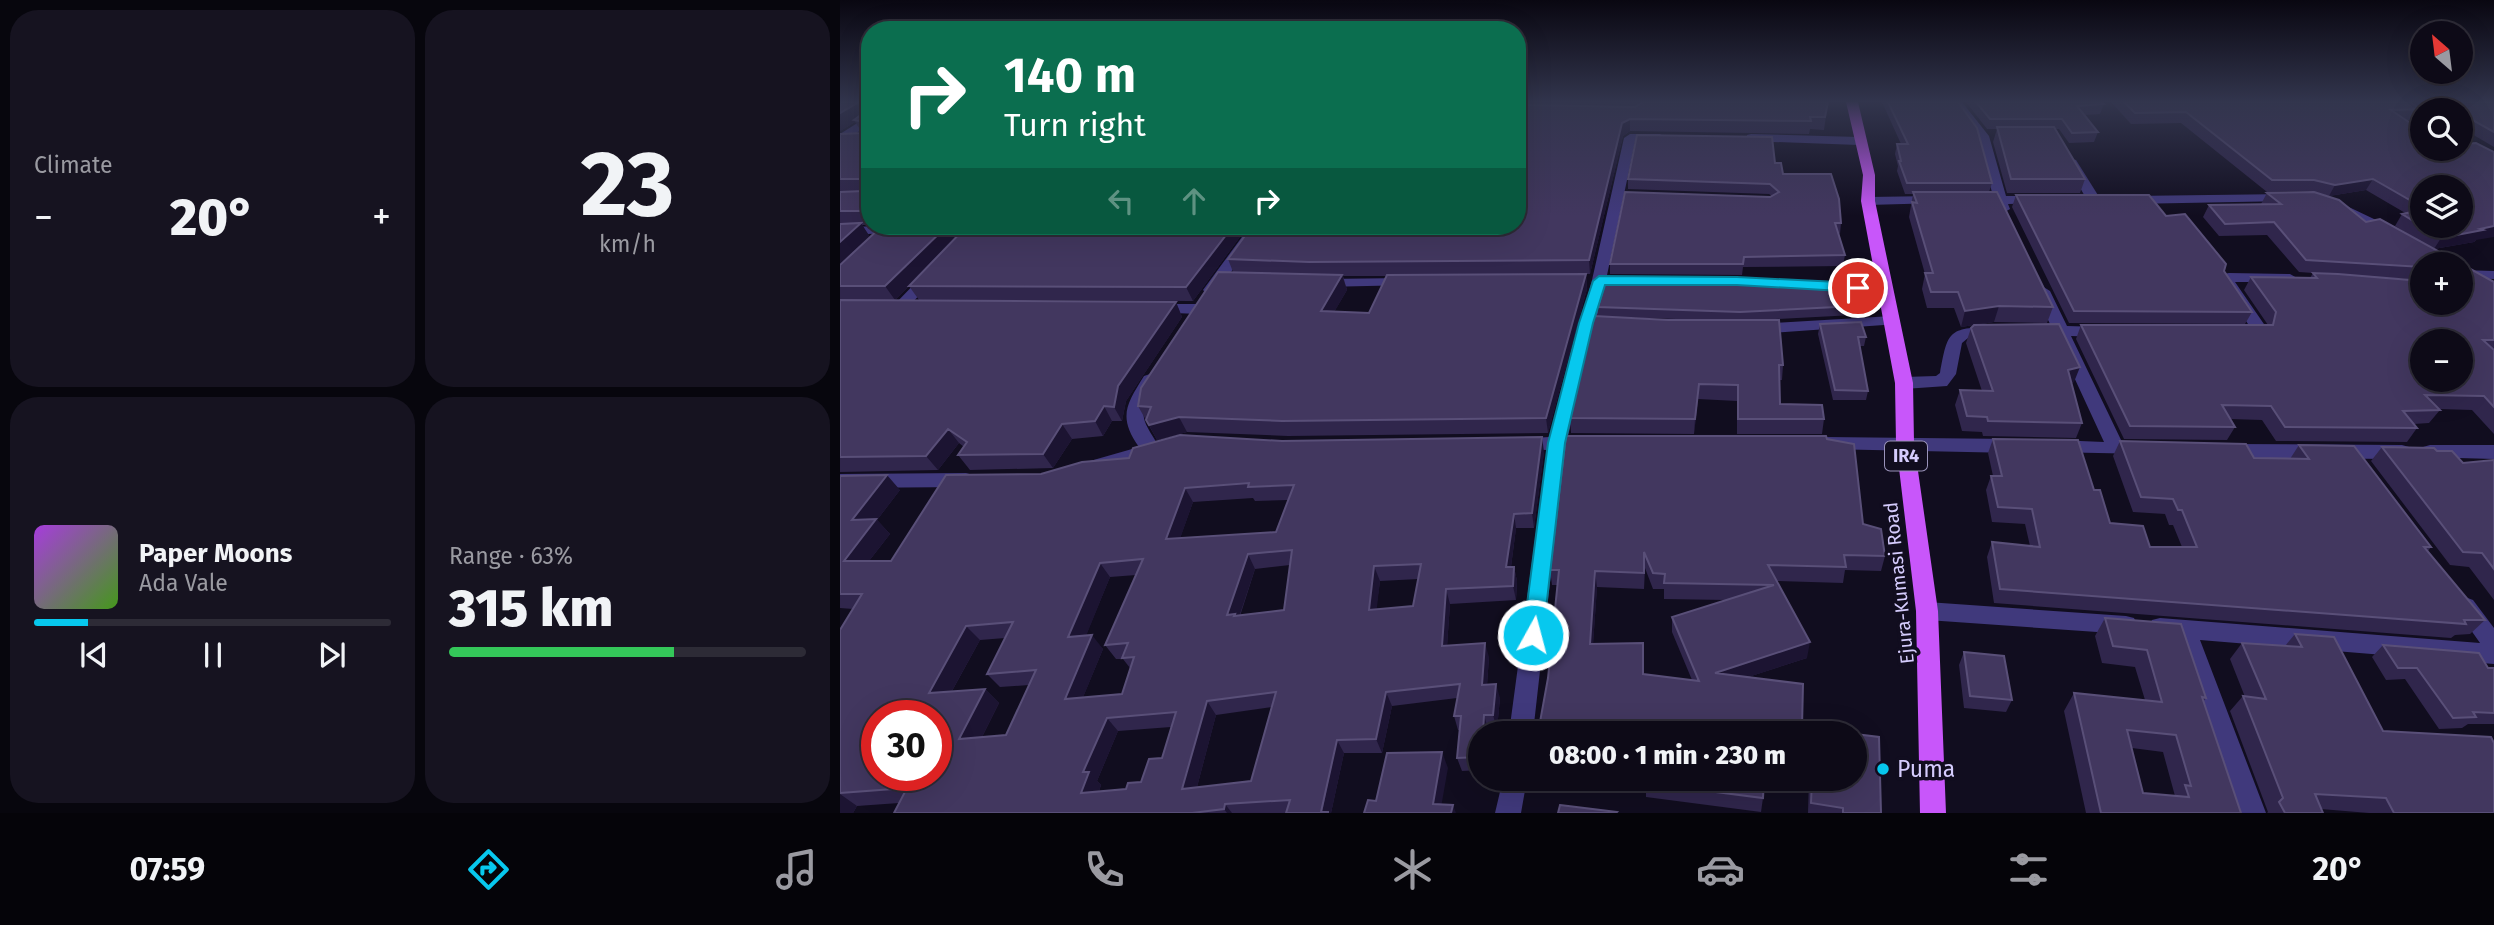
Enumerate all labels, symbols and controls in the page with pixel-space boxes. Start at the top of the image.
north arrow [2410,21,2473,84]
map controls [2410,21,2473,392]
text: 140 m [1004,46,1136,105]
icon: right [889,49,980,140]
button: search [2410,98,2473,161]
text: Turn right [1004,106,1146,144]
text: 23 [581,130,674,239]
text: Climate [34,151,113,179]
button: layers [2410,175,2473,238]
icon: left [1102,182,1140,220]
icon: ahead [1175,182,1213,220]
icon: right [1248,182,1286,220]
text: 20° [170,186,255,249]
text: − [34,194,53,240]
text: + [372,194,391,240]
text: km/h [599,230,656,258]
button: + [2410,252,2473,315]
pin [1828,258,1888,318]
icon: arrive [1839,269,1877,307]
button: − [2410,329,2473,392]
road number: IR4 [1885,442,1927,470]
street label: Ejura-Kumasi Road [1879,501,1919,665]
text: Paper Moons [139,538,292,569]
text: Range · 63% [449,542,573,570]
text: Ada Vale [139,569,228,597]
text: 315 km [449,577,613,640]
position arrow [1496,598,1570,672]
icon: previous [75,636,113,674]
icon: pause [194,636,232,674]
icon: next [313,636,351,674]
speed limit sign: 30 [861,700,952,791]
text: 08:00 · 1 min · 230 m [1549,740,1786,771]
place label: Puma [1897,755,1955,783]
marker: Puma [1875,761,1891,777]
icon: directions [464,845,513,894]
icon: music [772,845,821,894]
icon: phone [1080,845,1129,894]
icon: climate [1388,845,1437,894]
icon: car [1696,845,1745,894]
icon: filters [2004,845,2053,894]
text: 07:59 [130,850,205,888]
text: 20° [2312,850,2364,888]

